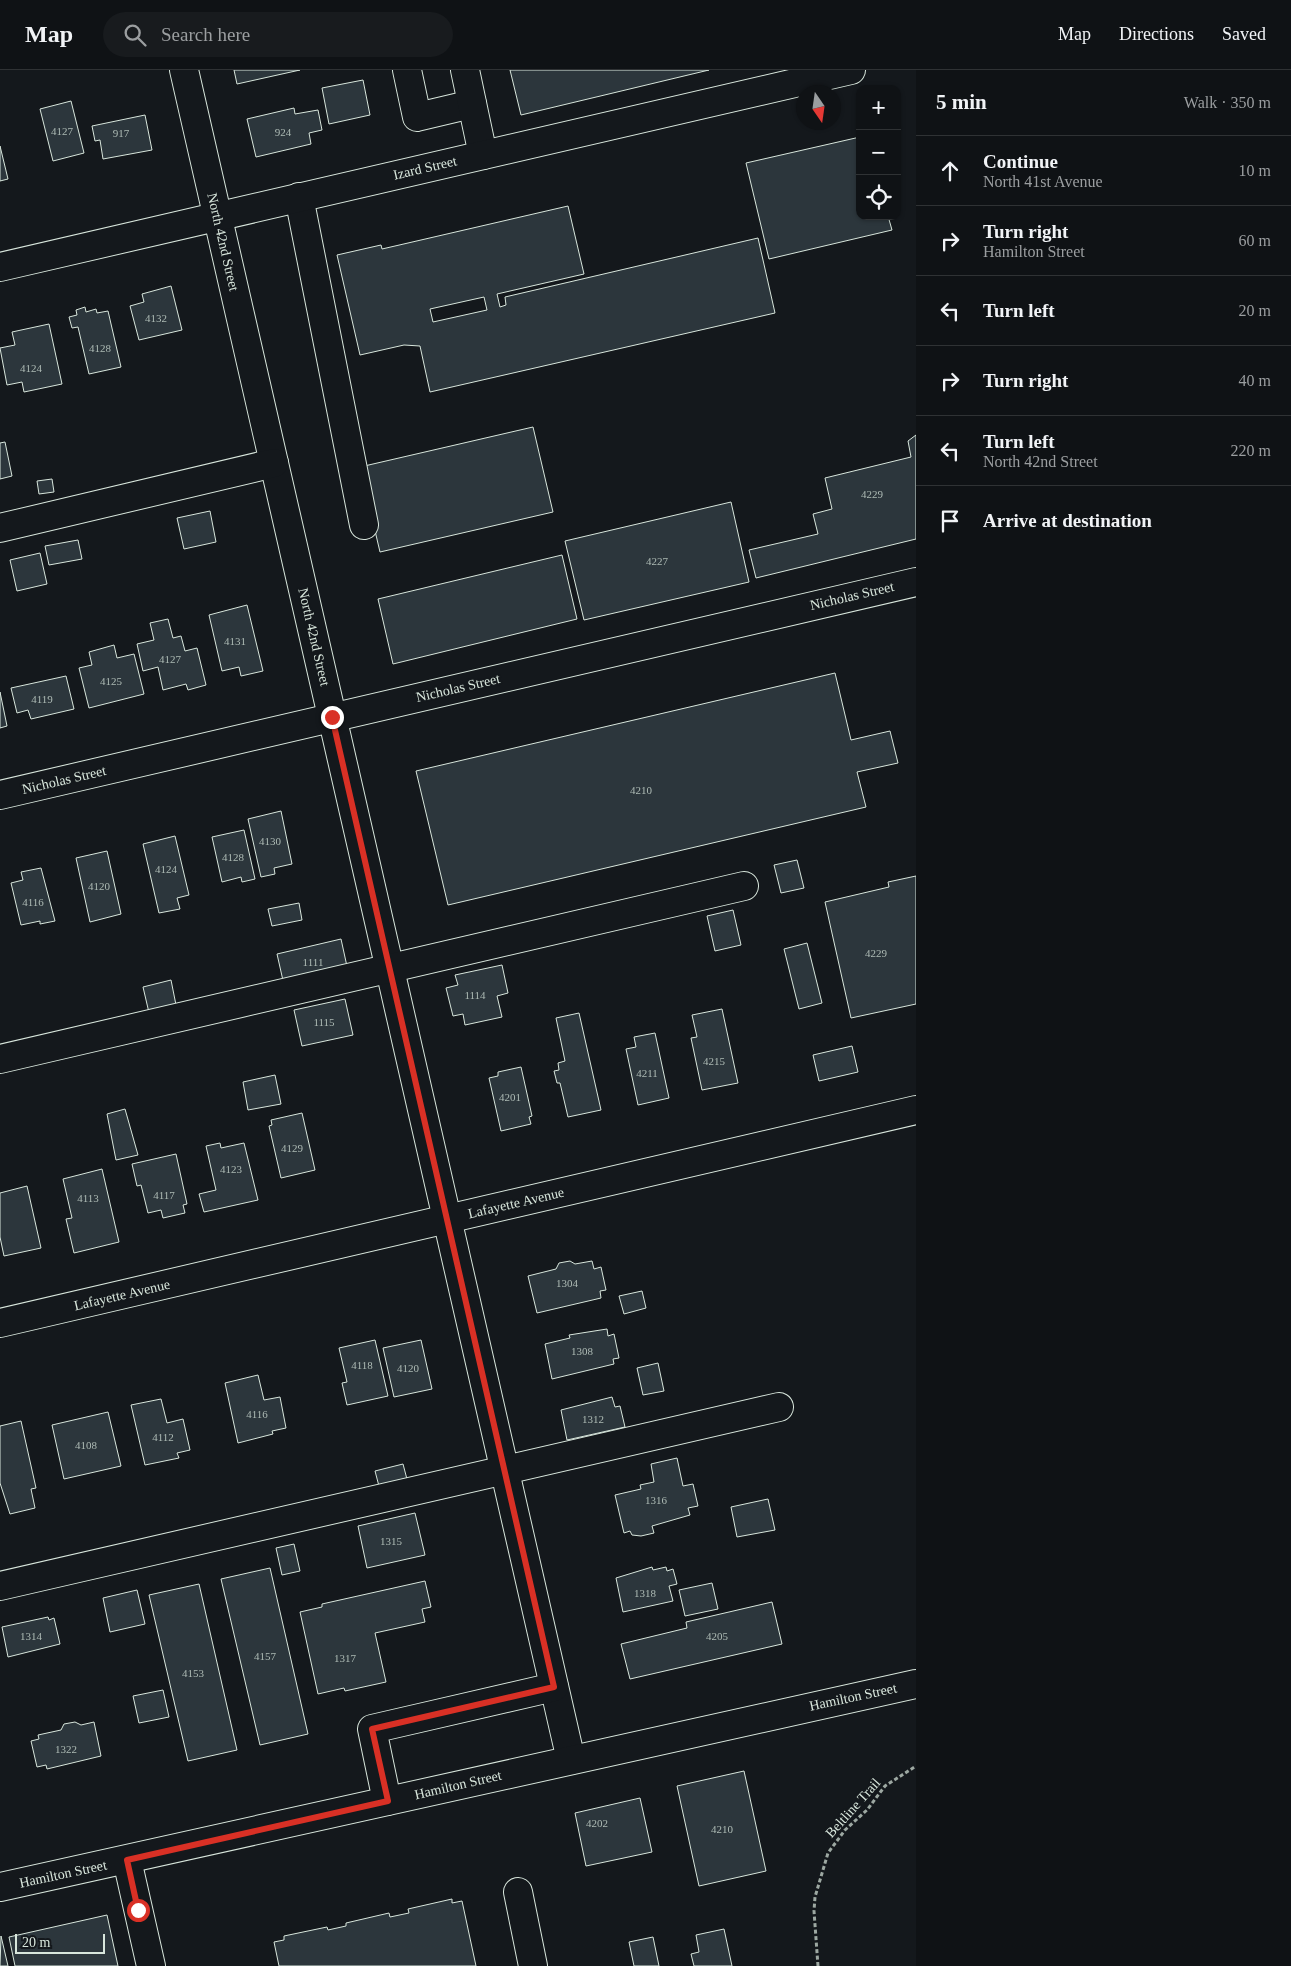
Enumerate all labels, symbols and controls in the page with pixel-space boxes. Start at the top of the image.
search box [103,12,453,57]
text: Map [25,21,73,47]
icon: search [121,21,149,49]
text: Search here [161,24,250,45]
text: Map [1058,24,1091,44]
text: Directions [1119,24,1194,44]
text: Saved [1222,24,1266,44]
north arrow [796,85,841,130]
map controls [856,85,901,220]
button: + [856,85,901,130]
text: 5 min [936,90,987,114]
text: Walk · 350 m [1184,94,1271,111]
house number: 4127 [51,125,74,137]
house number: 924 [275,126,292,138]
house number: 917 [113,127,130,139]
button: − [856,130,901,175]
text: Continue [983,151,1058,172]
street label: Izard Street [392,153,458,183]
icon: ahead [936,157,964,185]
text: 10 m [1239,162,1271,179]
text: North 41st Avenue [983,173,1103,190]
button: locate [856,175,901,220]
street label: North 42nd Street [204,191,242,293]
text: Turn right [983,221,1068,242]
icon: right [936,227,964,255]
text: 60 m [1239,232,1271,249]
text: Hamilton Street [983,243,1085,260]
icon: left [936,297,964,325]
text: Turn left [983,300,1055,321]
text: 20 m [1239,302,1271,319]
house number: 4132 [145,312,167,324]
house number: 4128 [89,342,112,354]
house number: 4124 [20,362,43,374]
icon: right [936,367,964,395]
text: Turn right [983,370,1068,391]
text: 40 m [1239,372,1271,389]
text: Turn left [983,431,1055,452]
icon: left [936,437,964,465]
text: 220 m [1231,442,1271,459]
text: North 42nd Street [983,453,1098,470]
house number: 4229 [861,488,884,500]
icon: arrive [936,507,964,535]
text: Arrive at destination [983,510,1152,531]
house number: 4227 [646,555,669,567]
street label: Nicholas Street [808,579,896,613]
street label: North 42nd Street [295,586,333,688]
house number: 4131 [224,635,246,647]
house number: 4127 [159,653,182,665]
street label: Nicholas Street [414,671,502,705]
house number: 4125 [100,675,123,687]
house number: 4119 [31,693,53,705]
route end [321,706,344,729]
street label: Nicholas Street [20,763,108,797]
house number: 4210 [630,784,653,796]
house number: 4130 [259,835,282,847]
house number: 4128 [222,851,245,863]
house number: 4124 [155,863,178,875]
house number: 4120 [88,880,111,892]
house number: 4116 [22,896,44,908]
house number: 4229 [865,947,888,959]
house number: 1111 [303,956,323,968]
house number: 1114 [464,989,486,1001]
house number: 1115 [313,1016,335,1028]
house number: 4215 [703,1055,726,1067]
house number: 4211 [636,1067,658,1079]
house number: 4201 [499,1091,521,1103]
house number: 4129 [281,1142,304,1154]
house number: 4123 [220,1163,243,1175]
street label: Lafayette Avenue [467,1185,565,1221]
house number: 4117 [153,1189,175,1201]
house number: 4113 [77,1192,99,1204]
street label: Lafayette Avenue [73,1277,171,1313]
house number: 1304 [556,1277,579,1289]
house number: 1308 [571,1345,594,1357]
house number: 4118 [351,1359,373,1371]
house number: 4120 [397,1362,420,1374]
house number: 4116 [246,1408,268,1420]
house number: 1312 [582,1413,604,1425]
house number: 4112 [152,1431,174,1443]
house number: 4108 [75,1439,98,1451]
house number: 1316 [645,1494,668,1506]
house number: 1315 [380,1535,403,1547]
house number: 1318 [634,1587,657,1599]
house number: 1314 [20,1630,43,1642]
house number: 4205 [706,1630,729,1642]
house number: 4157 [254,1650,277,1662]
house number: 1317 [334,1652,357,1664]
house number: 4153 [182,1667,205,1679]
street label: Hamilton Street [808,1680,898,1714]
house number: 1322 [55,1743,77,1755]
street label: Hamilton Street [413,1768,503,1802]
street label: Beltline Trail [823,1775,883,1841]
house number: 4202 [586,1817,608,1829]
house number: 4210 [711,1823,734,1835]
street label: Hamilton Street [18,1857,108,1891]
route start [127,1899,150,1922]
scale bar [15,1931,105,1954]
text: 20 m [22,1935,50,1950]

